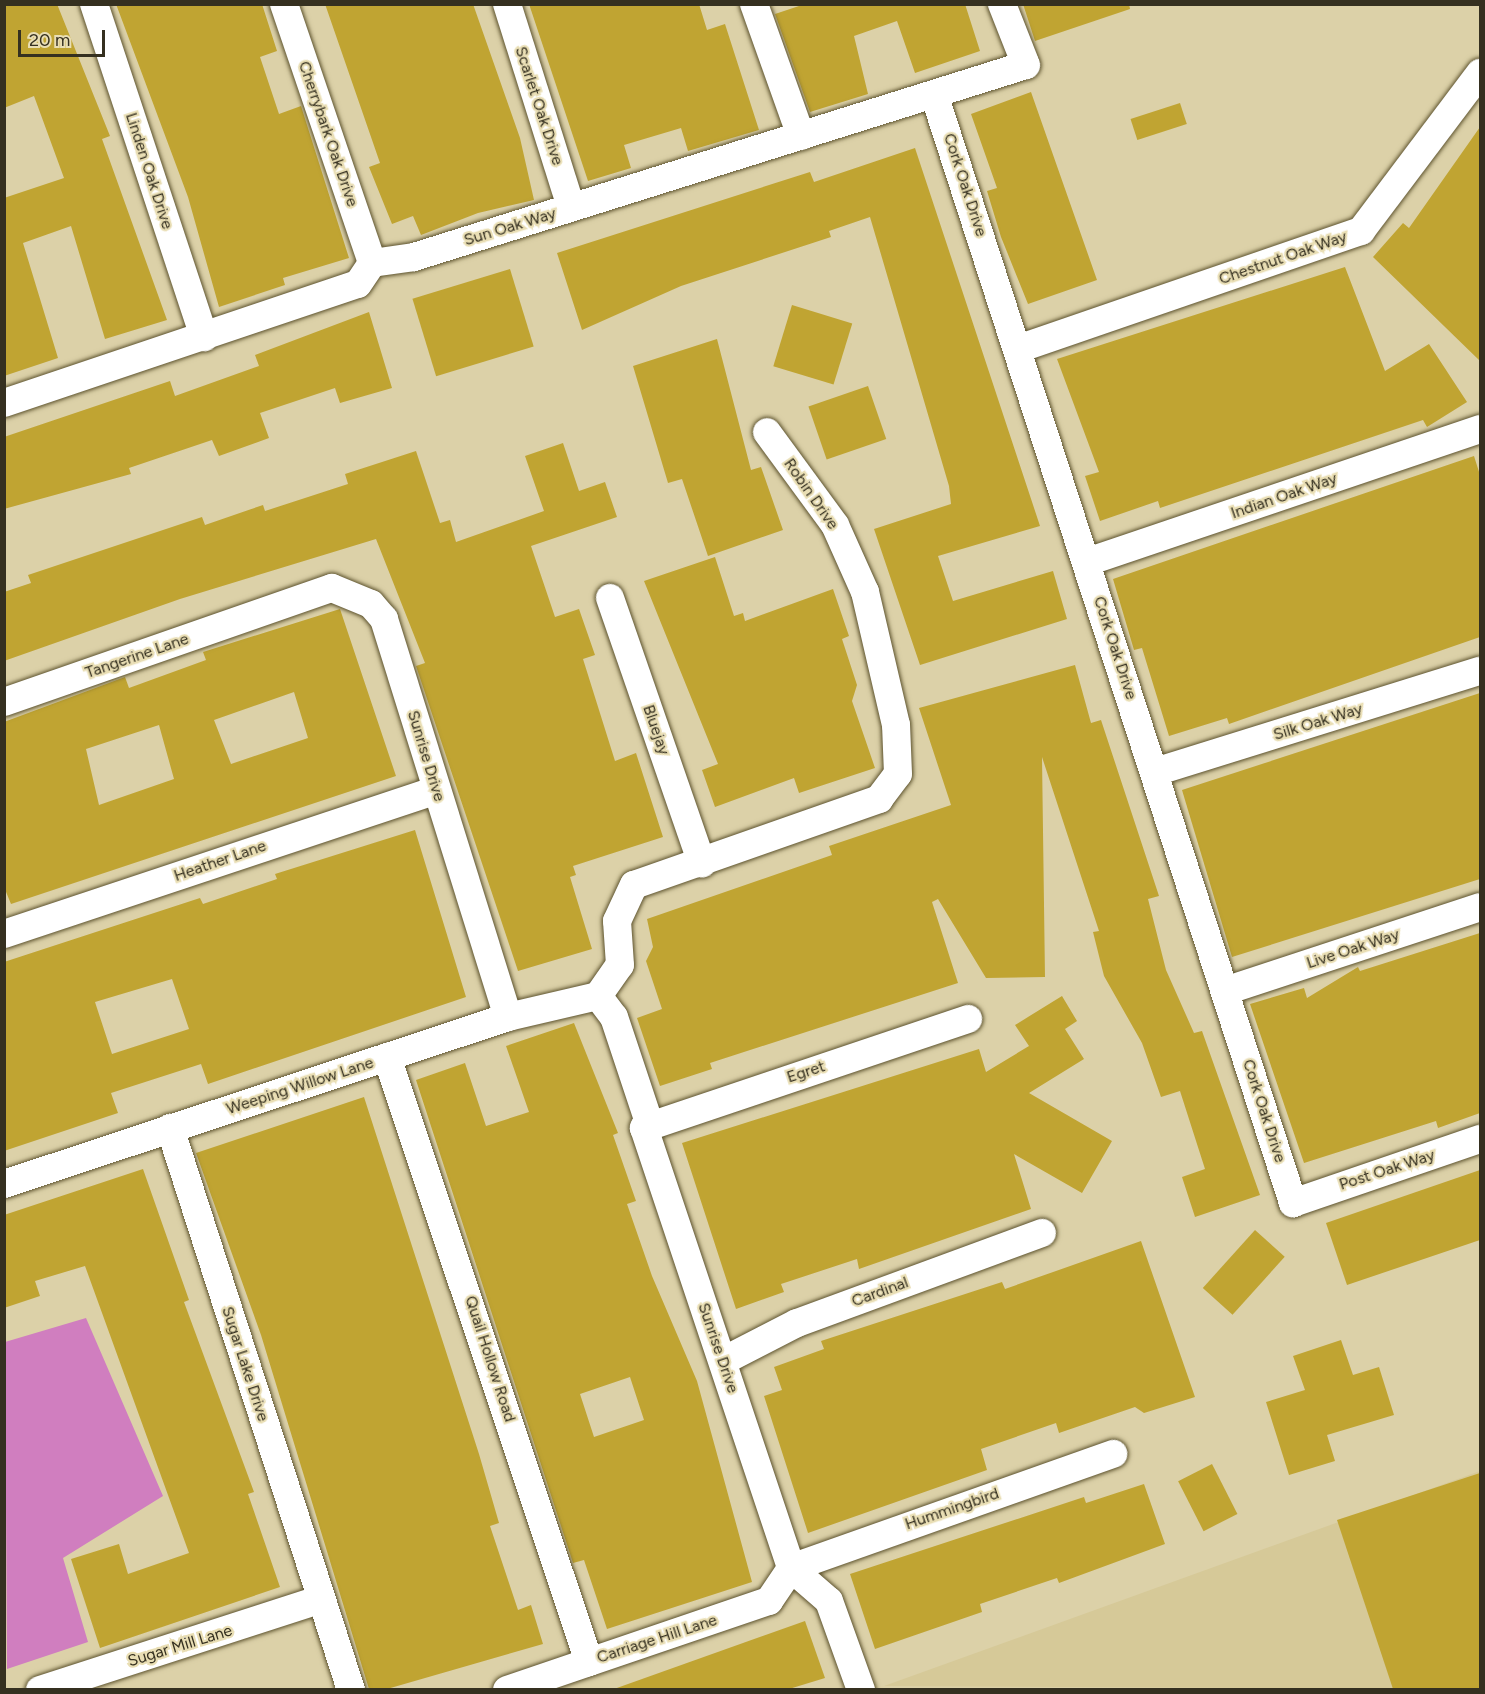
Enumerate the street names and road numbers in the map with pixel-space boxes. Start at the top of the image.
street label: Scarlet Oak Drive [511,44,567,168]
street label: Cherrybark Oak Drive [294,59,362,209]
street label: Linden Oak Drive [121,110,177,232]
street label: Cork Oak Drive [939,131,991,239]
street label: Sun Oak Way [462,204,558,250]
street label: Chestnut Oak Way [1217,227,1349,289]
street label: Robin Drive [780,455,842,533]
street label: Indian Oak Way [1228,469,1340,523]
street label: Cork Oak Drive [1089,594,1141,702]
street label: Tangerine Lane [83,629,191,683]
street label: Silk Oak Way [1271,699,1365,745]
street label: Bluejay [639,702,673,758]
street label: Sunrise Drive [403,708,449,804]
street label: Heather Lane [171,836,269,886]
street label: Live Oak Way [1304,925,1402,973]
street label: Weeping Willow Lane [224,1053,376,1119]
street label: Egret [784,1057,828,1087]
street label: Cork Oak Drive [1238,1057,1290,1165]
street label: Post Oak Way [1337,1146,1437,1194]
street label: Cardinal [849,1273,911,1311]
street label: Quail Hollow Road [461,1294,519,1424]
street label: Sunrise Drive [694,1300,742,1396]
street label: Sugar Lake Drive [217,1304,273,1424]
street label: Hummingbird [903,1484,1001,1534]
street label: Carriage Hill Lane [594,1611,720,1667]
street label: Sugar Mill Lane [126,1621,234,1671]

